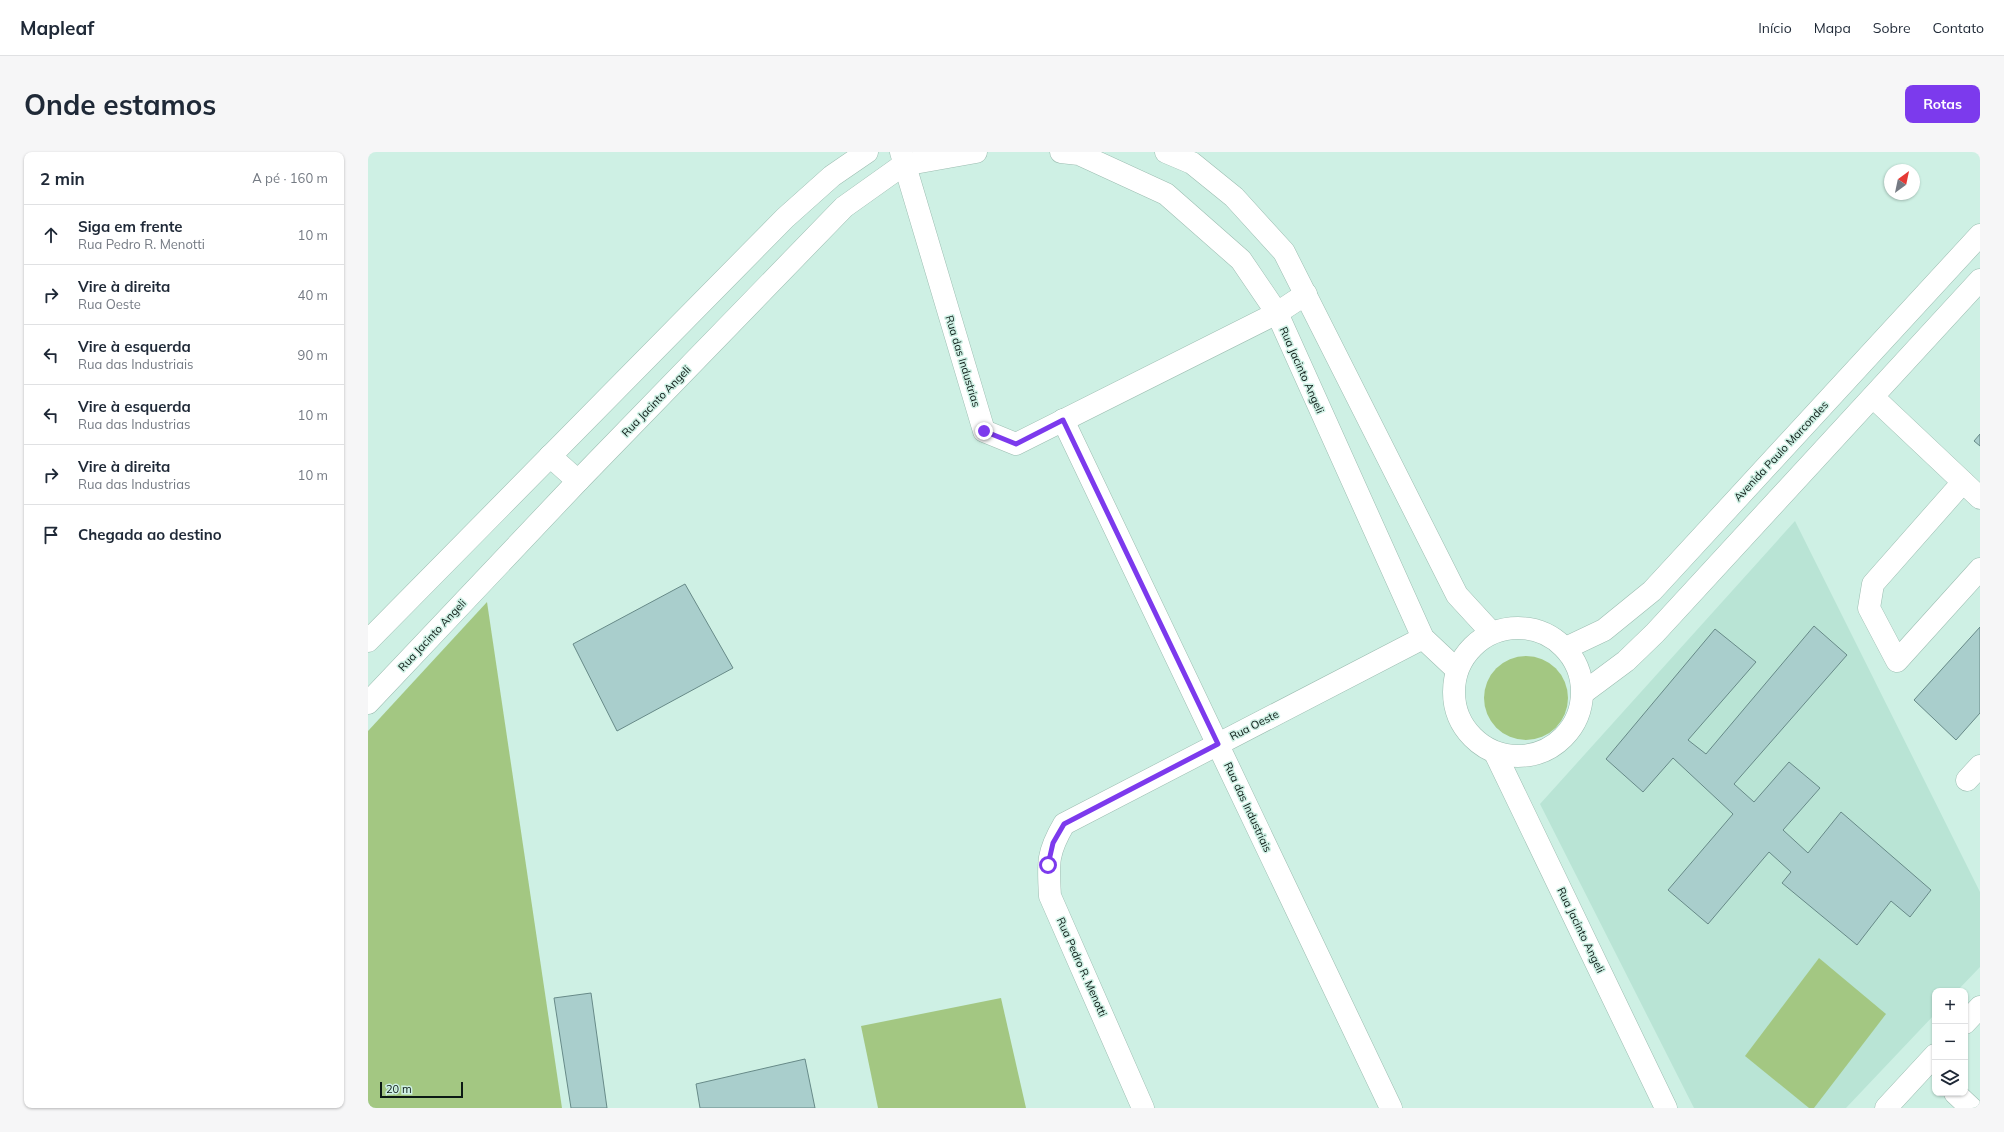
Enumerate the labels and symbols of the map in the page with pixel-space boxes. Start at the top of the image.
north arrow [1884,164,1920,200]
street label: Rua das Industrias [942,313,984,409]
street label: Rua Jacinto Angeli [1277,324,1327,416]
street label: Rua Jacinto Angeli [618,363,694,439]
street label: Avenida Paulo Marcondes [1731,398,1831,504]
route end [975,422,993,440]
street label: Rua Jacinto Angeli [395,596,469,674]
street label: Rua Oeste [1227,707,1281,743]
street label: Rua das Industriais [1221,760,1275,854]
route start [1039,856,1057,874]
street label: Rua Jacinto Angeli [1554,885,1608,975]
street label: Rua Pedro R. Menotti [1054,915,1110,1019]
scale bar [380,1080,463,1099]

